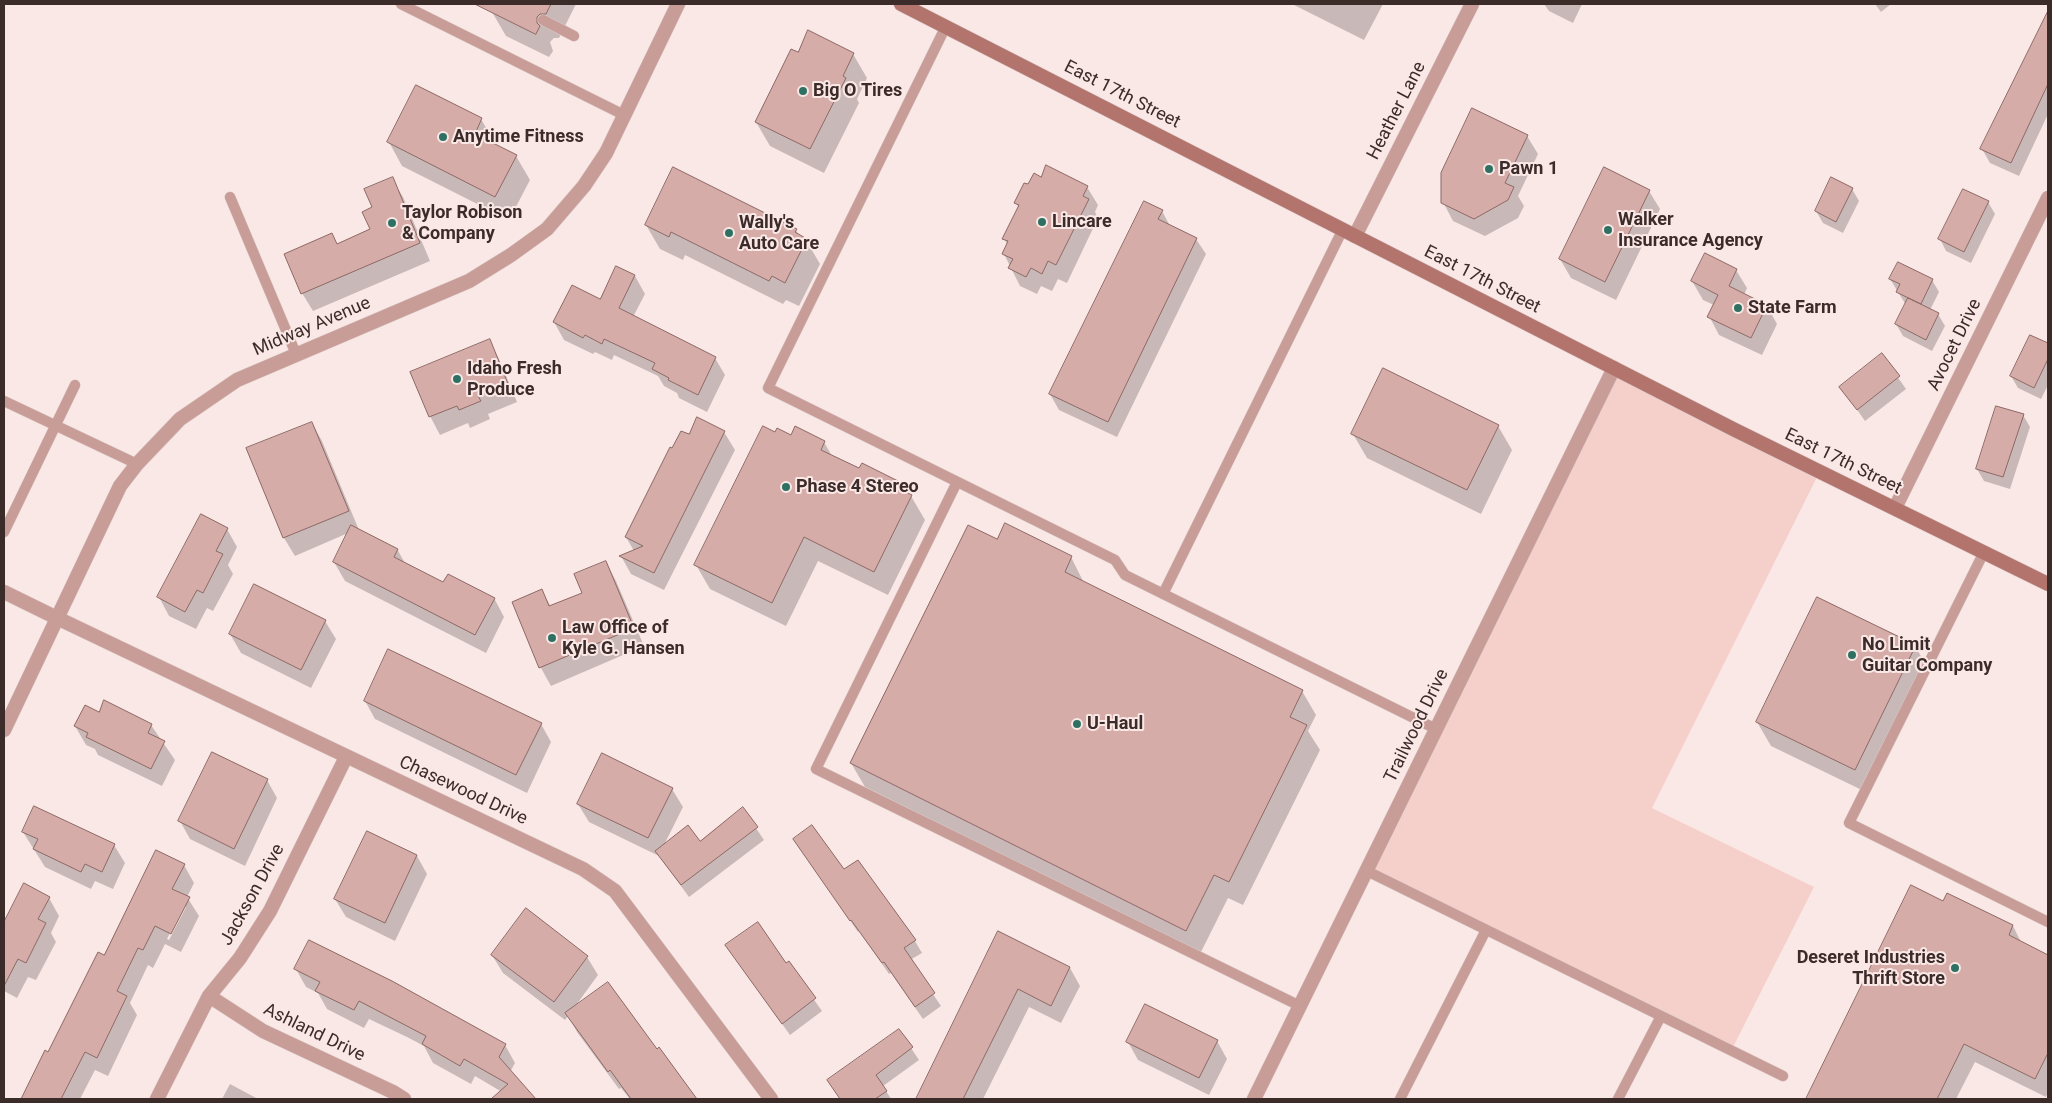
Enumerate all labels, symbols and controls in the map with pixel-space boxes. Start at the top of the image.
street label: East 17th Street [1060,56,1184,134]
street label: Heather Lane [1363,58,1431,164]
place label: Big O Tires [813,80,902,102]
marker: Big O Tires [797,85,809,97]
place label: Anytime Fitness [453,126,584,148]
marker: Anytime Fitness [437,131,449,143]
place label: Pawn 1 [1499,158,1558,180]
marker: Pawn 1 [1483,163,1495,175]
place label: Taylor Robison & Company [402,202,522,244]
place label: Walker Insurance Agency [1618,209,1763,252]
place label: Lincare [1052,211,1112,233]
place label: Wally's Auto Care [739,212,819,254]
marker: Lincare [1036,216,1048,228]
marker: Taylor Robison & Company [386,217,398,229]
marker: Walker Insurance Agency [1602,224,1614,236]
marker: Wally's Auto Care [723,227,735,239]
street label: East 17th Street [1420,241,1544,319]
street label: Midway Avenue [250,293,374,361]
street label: Avocet Drive [1923,295,1987,395]
place label: State Farm [1748,297,1836,319]
marker: State Farm [1732,302,1744,314]
place label: Idaho Fresh Produce [467,358,562,400]
marker: Idaho Fresh Produce [451,373,463,385]
street label: East 17th Street [1781,424,1905,500]
place label: Phase 4 Stereo [796,476,919,498]
marker: Phase 4 Stereo [780,481,792,493]
place label: Law Office of Kyle G. Hansen [562,617,685,660]
marker: Law Office of Kyle G. Hansen [546,632,558,644]
place label: No Limit Guitar Company [1862,634,1992,676]
marker: No Limit Guitar Company [1846,649,1858,661]
street label: Trailwood Drive [1380,666,1454,786]
place label: U-Haul [1087,713,1143,735]
marker: U-Haul [1071,718,1083,730]
street label: Chasewood Drive [395,752,531,830]
street label: Jackson Drive [216,840,290,950]
place label: Deseret Industries Thrift Store [1797,947,1945,990]
marker: Deseret Industries Thrift Store [1949,962,1961,974]
street label: Ashland Drive [260,999,368,1067]

